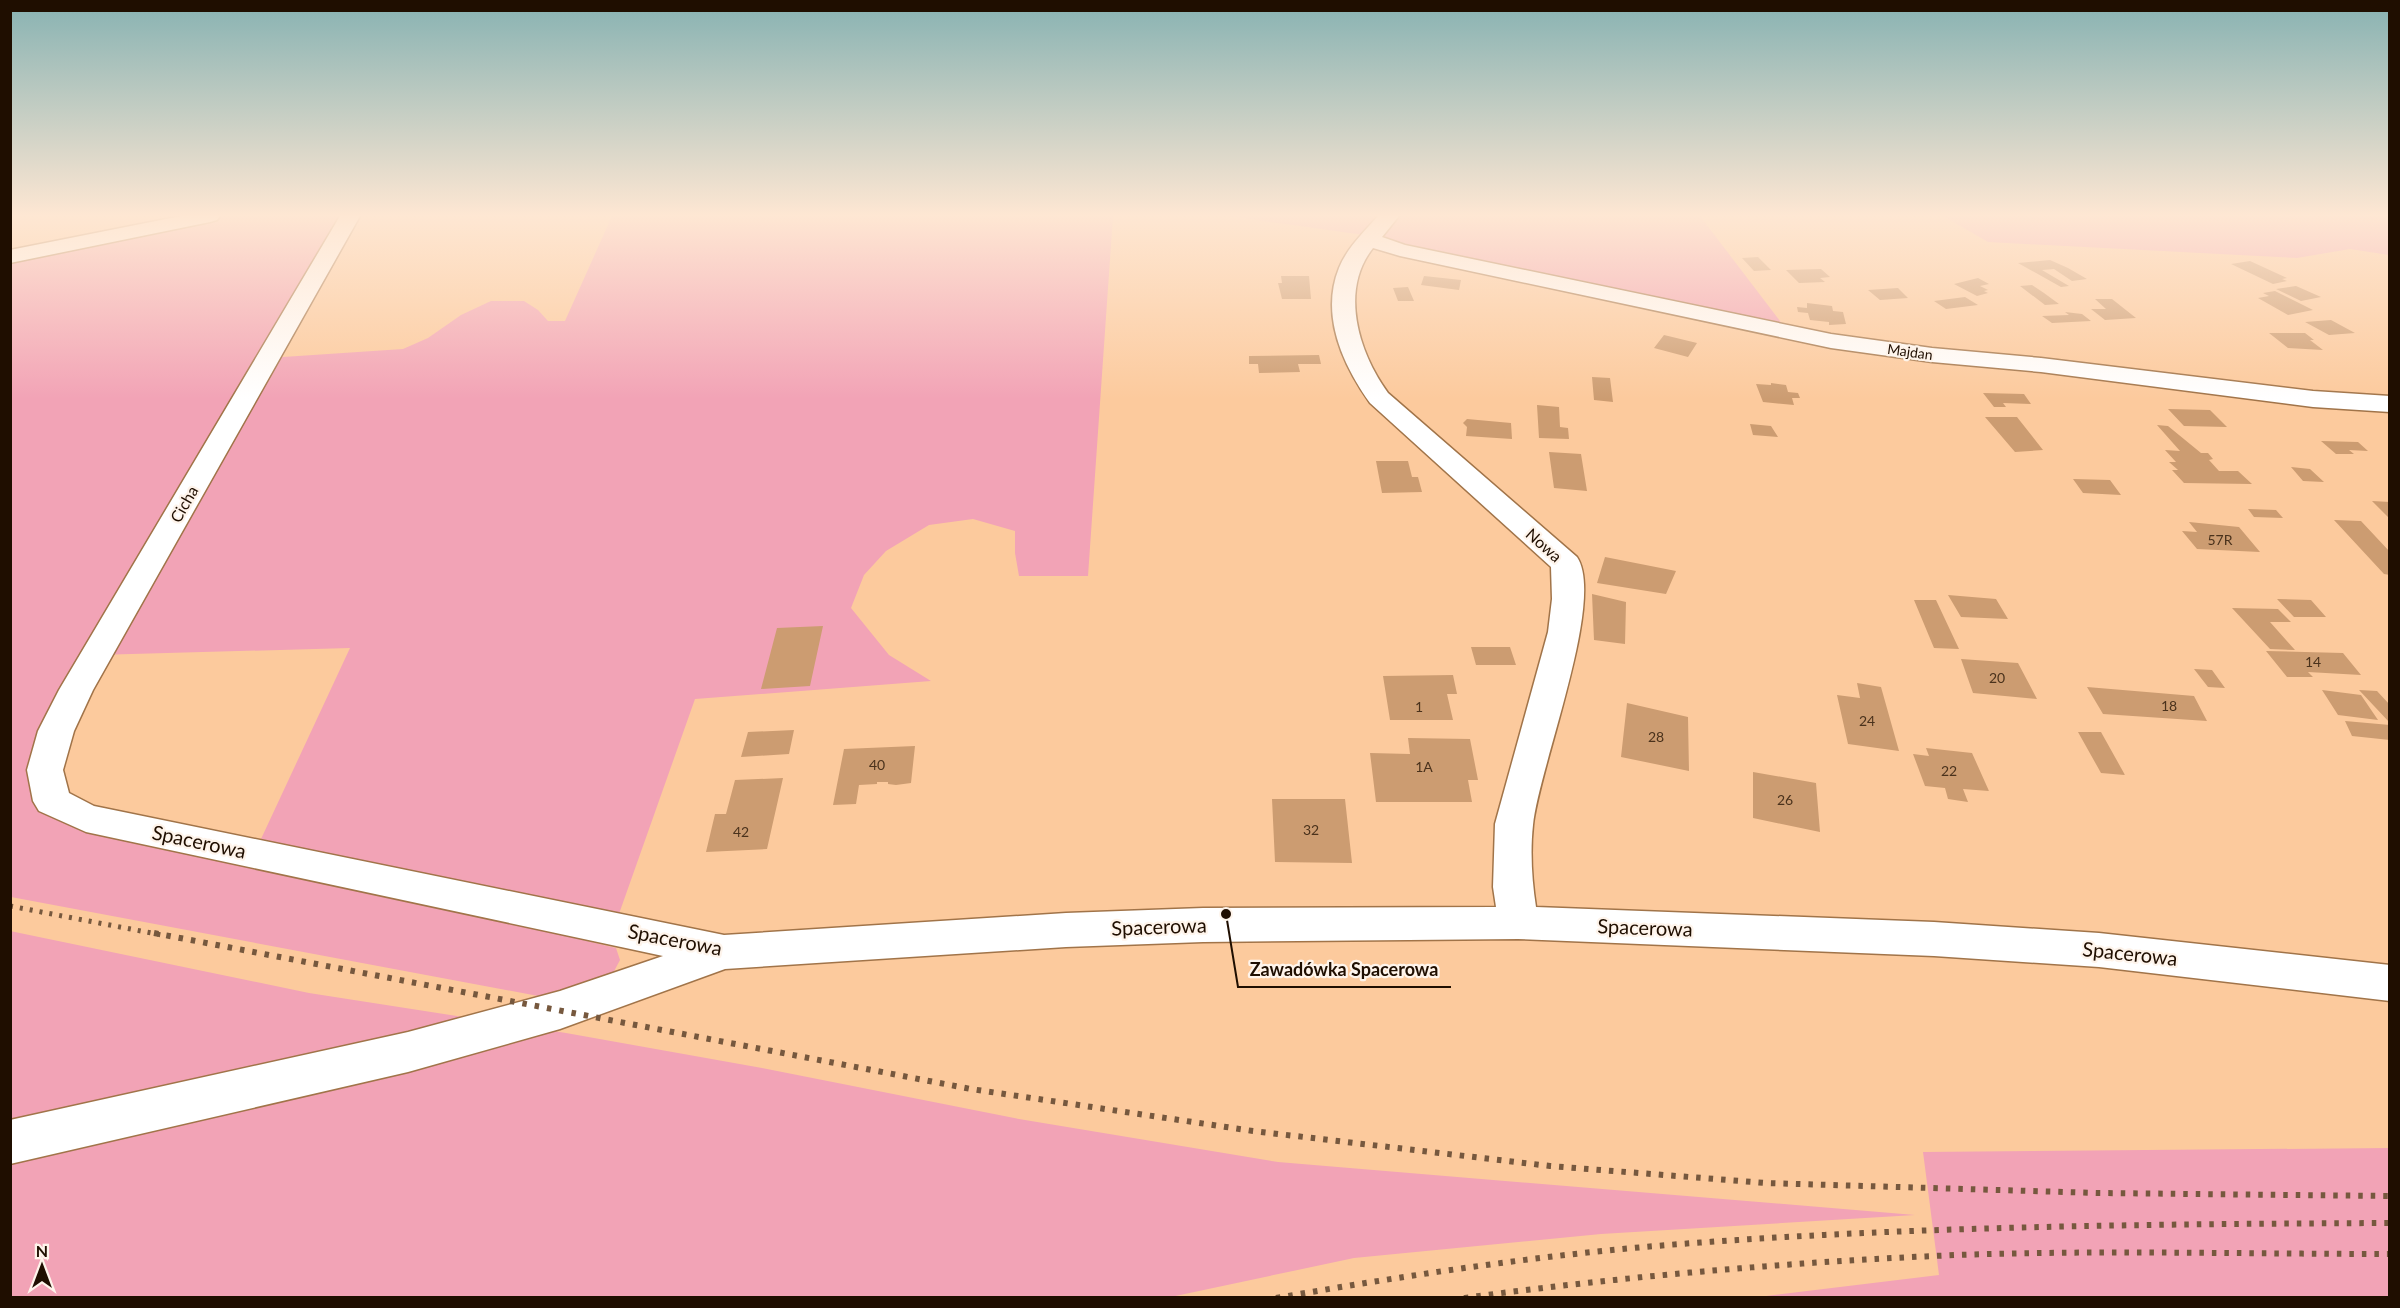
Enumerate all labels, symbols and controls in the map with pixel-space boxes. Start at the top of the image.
street label: Majdan [1886,340,1934,363]
street label: Cicha [166,482,202,525]
street label: Nowa [1523,524,1566,566]
house number: 57R [2207,531,2233,548]
house number: 14 [2305,653,2321,670]
house number: 20 [1989,669,2005,686]
house number: 18 [2161,697,2177,714]
house number: 1 [1415,698,1423,715]
house number: 24 [1859,712,1875,729]
house number: 28 [1648,728,1664,745]
house number: 40 [869,756,885,773]
house number: 1A [1415,758,1433,775]
house number: 22 [1941,762,1957,779]
house number: 26 [1777,791,1793,808]
street label: Spacerowa [150,819,248,863]
house number: 32 [1303,821,1319,838]
house number: 42 [733,823,749,840]
street label: Spacerowa [1111,912,1207,940]
street label: Spacerowa [1597,913,1693,941]
street label: Spacerowa [626,918,724,960]
street label: Spacerowa [2081,936,2179,970]
callout: Zawadówka Spacerowa [1238,951,1451,987]
text: Zawadówka Spacerowa [1250,958,1438,980]
north arrow [12,1236,72,1296]
text: N [36,1241,48,1260]

